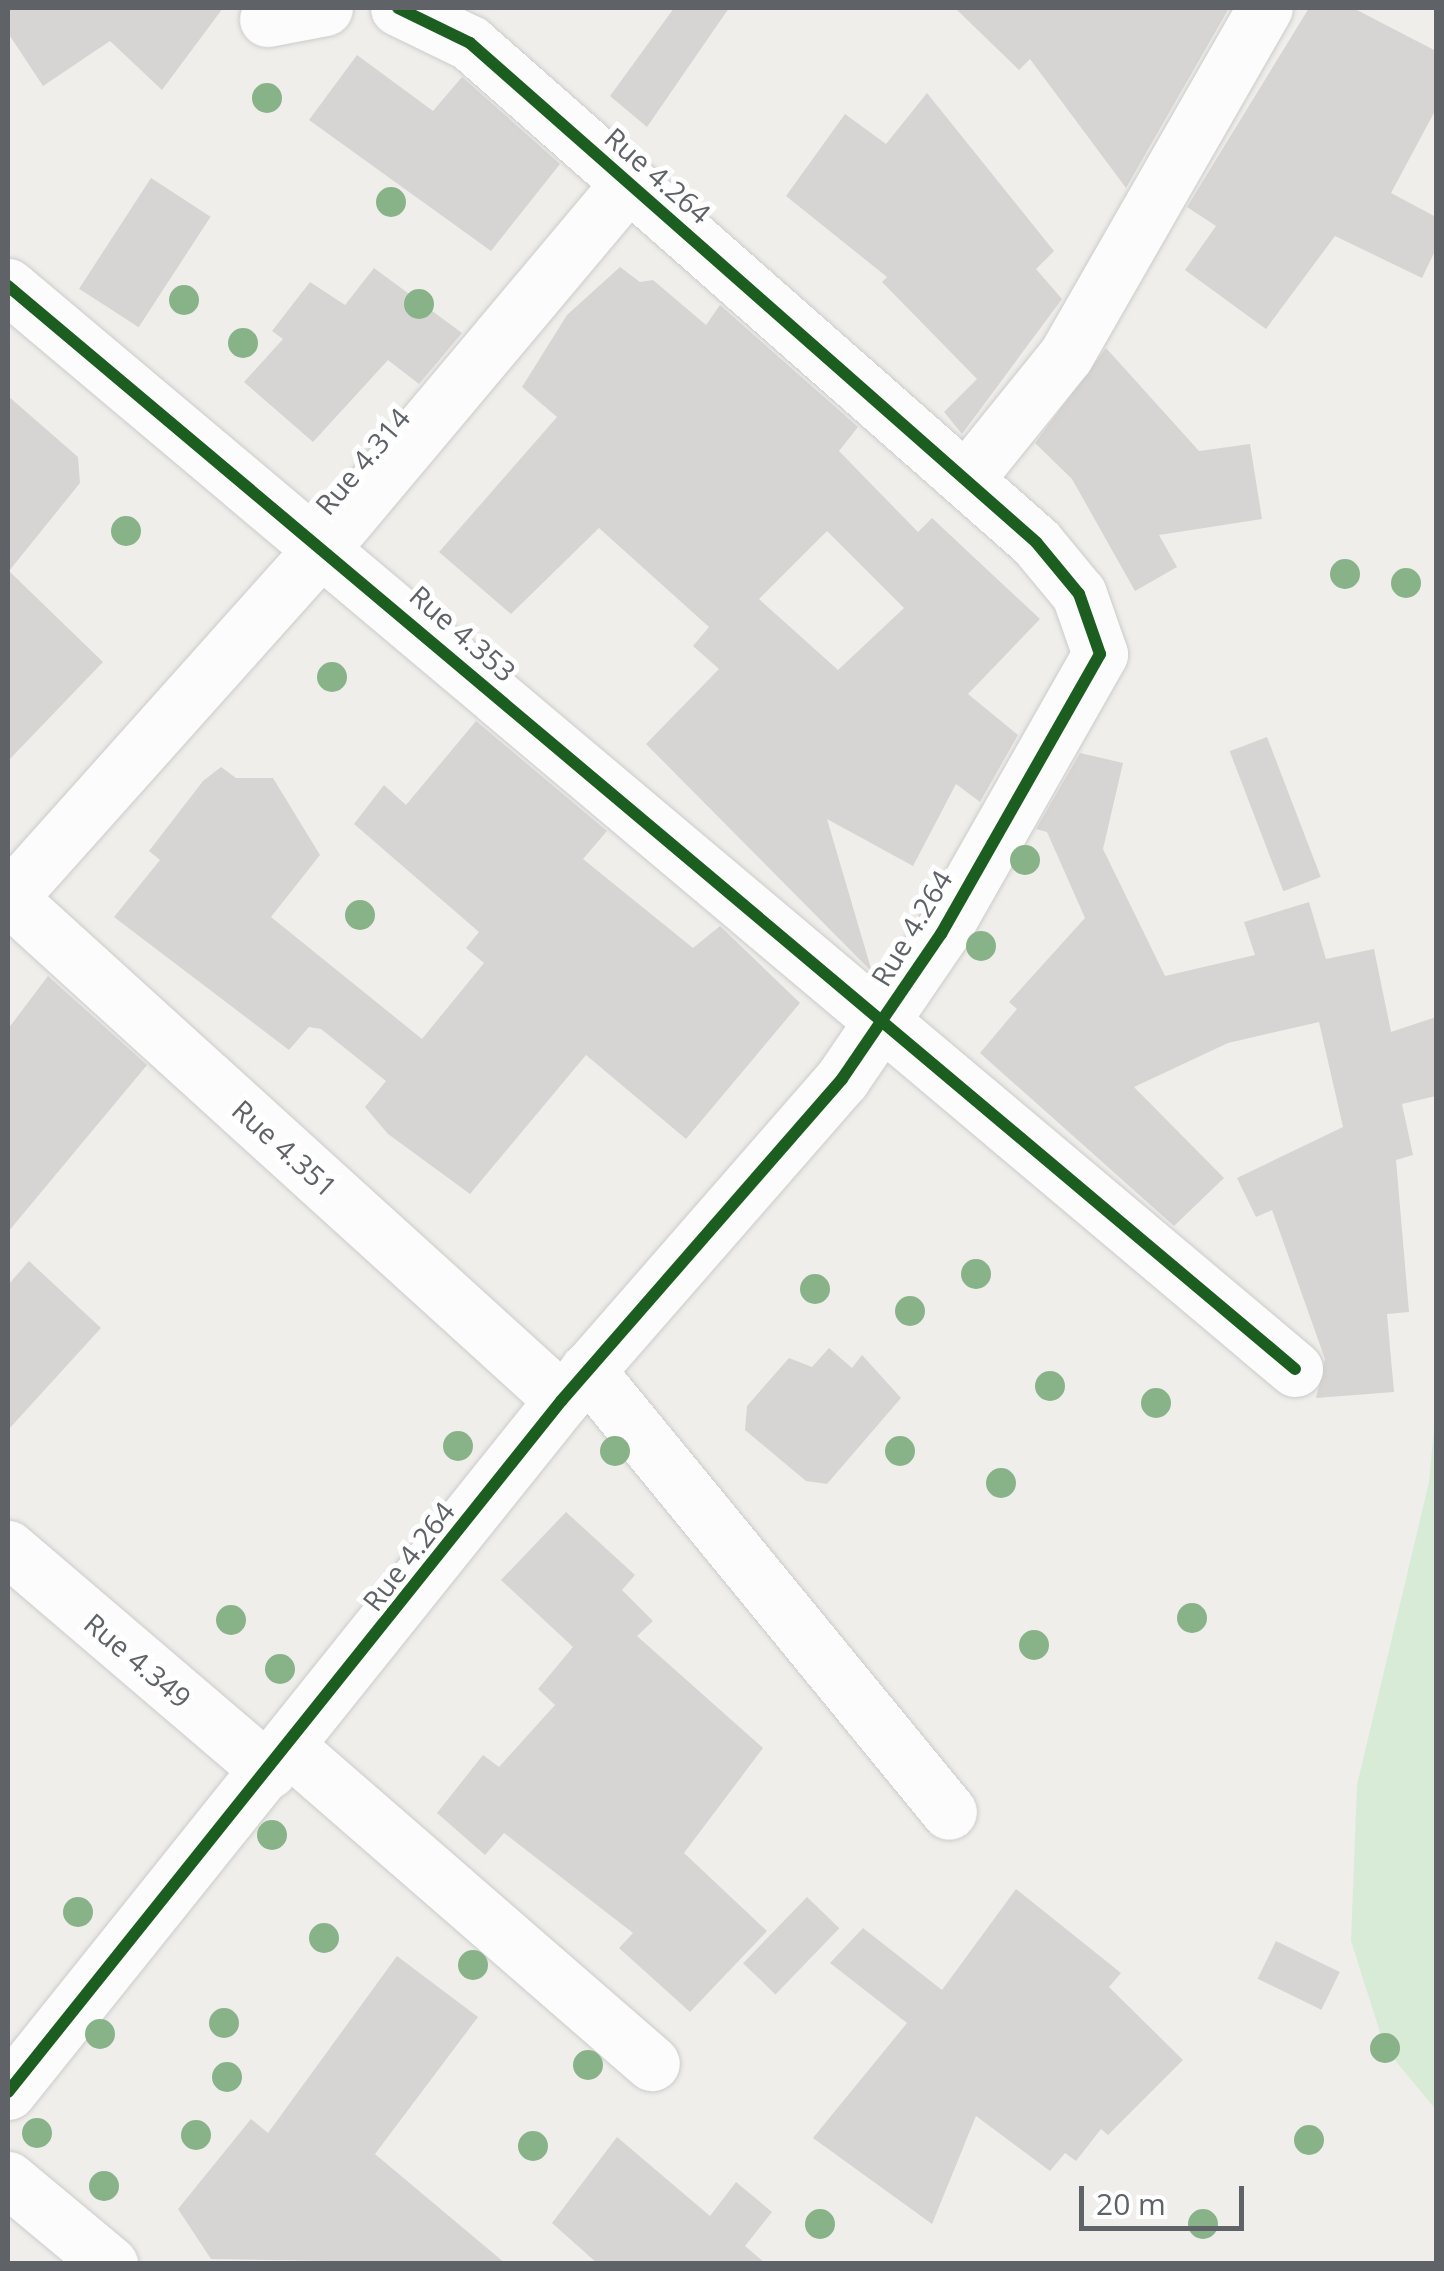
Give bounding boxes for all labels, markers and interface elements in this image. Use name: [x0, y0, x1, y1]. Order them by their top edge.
street label: Rue 4.264: [598, 120, 718, 230]
street label: Rue 4.314: [308, 401, 416, 521]
street label: Rue 4.353: [403, 578, 523, 688]
street label: Rue 4.264: [863, 864, 959, 992]
street label: Rue 4.351: [226, 1092, 344, 1204]
street label: Rue 4.264: [355, 1495, 461, 1617]
street label: Rue 4.349: [78, 1606, 198, 1714]
scale bar: [1084, 2166, 1249, 2228]
text: 20 m: [1096, 2183, 1166, 2224]

